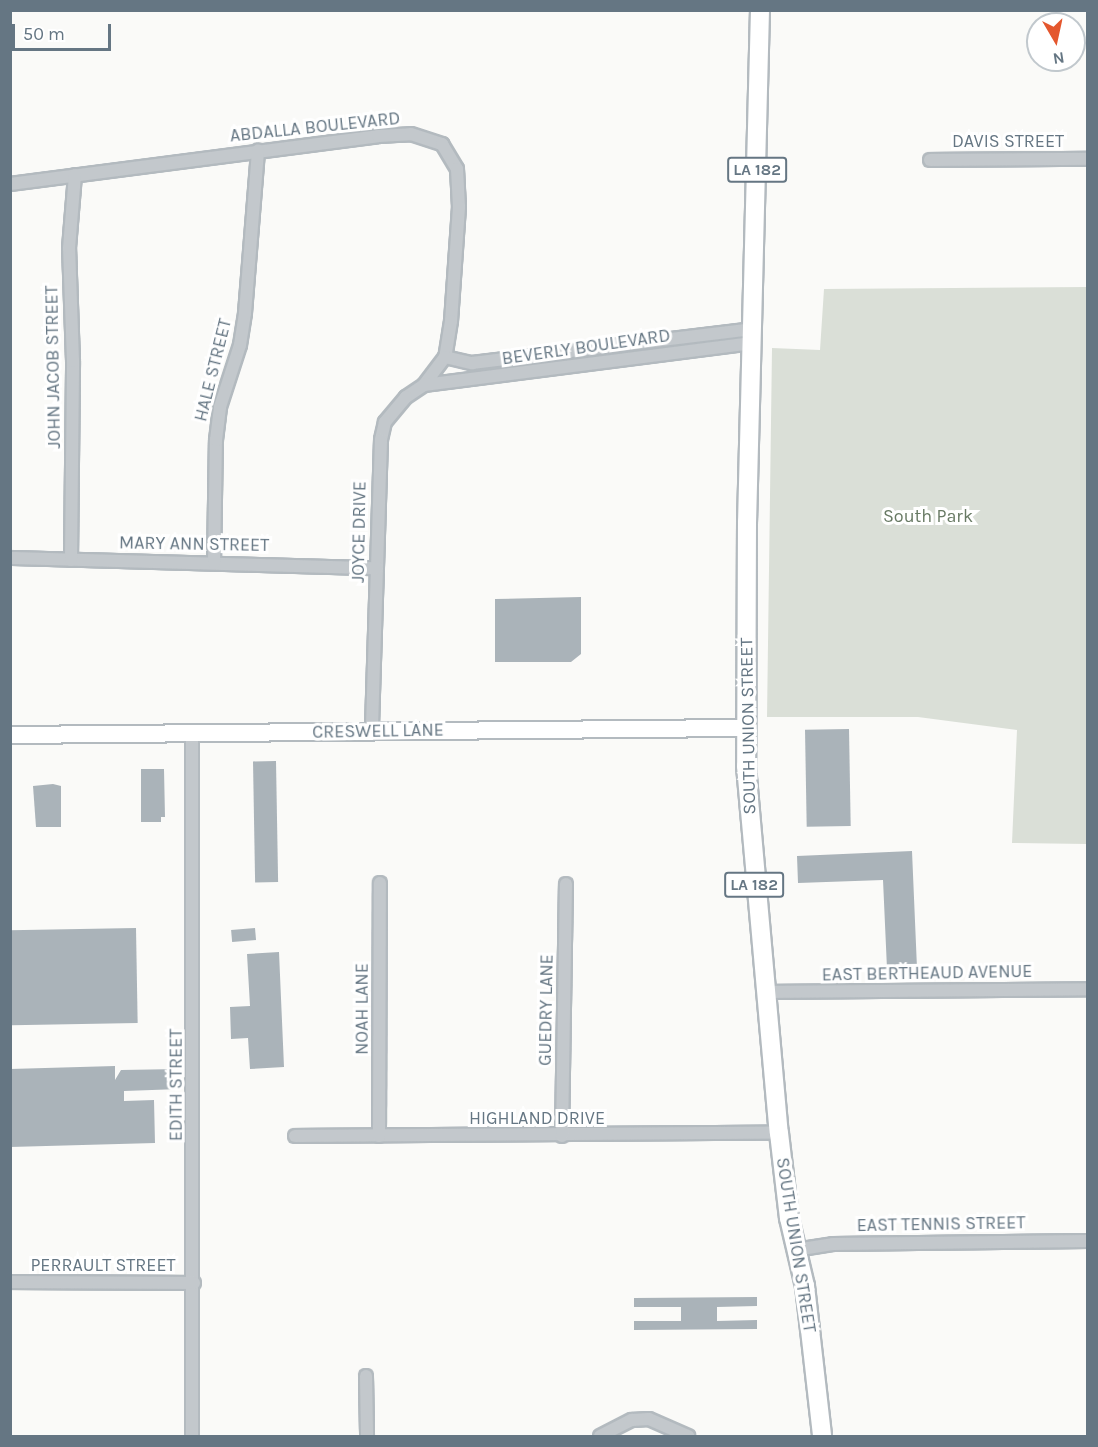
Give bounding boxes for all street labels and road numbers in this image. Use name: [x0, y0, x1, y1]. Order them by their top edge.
street label: ABDALLA BOULEVARD: [229, 107, 401, 147]
street label: DAVIS STREET: [952, 130, 1064, 152]
road number: LA 182: [727, 157, 787, 183]
street label: JOHN JACOB STREET: [41, 285, 65, 449]
street label: HALE STREET: [190, 316, 236, 424]
street label: BEVERLY BOULEVARD: [500, 324, 672, 370]
street label: JOYCE DRIVE: [347, 481, 371, 583]
street label: MARY ANN STREET: [119, 532, 269, 556]
street label: SOUTH UNION STREET: [736, 637, 760, 815]
street label: CRESWELL LANE: [312, 719, 444, 743]
road number: LA 182: [724, 872, 784, 898]
street label: GUEDRY LANE: [534, 954, 558, 1066]
street label: EAST BERTHEAUD AVENUE: [822, 960, 1032, 986]
street label: NOAH LANE: [351, 963, 373, 1055]
street label: EDITH STREET: [165, 1029, 187, 1141]
street label: HIGHLAND DRIVE: [469, 1107, 605, 1129]
street label: SOUTH UNION STREET: [771, 1156, 821, 1334]
street label: EAST TENNIS STREET: [856, 1212, 1026, 1236]
street label: PERRAULT STREET: [30, 1254, 176, 1276]

